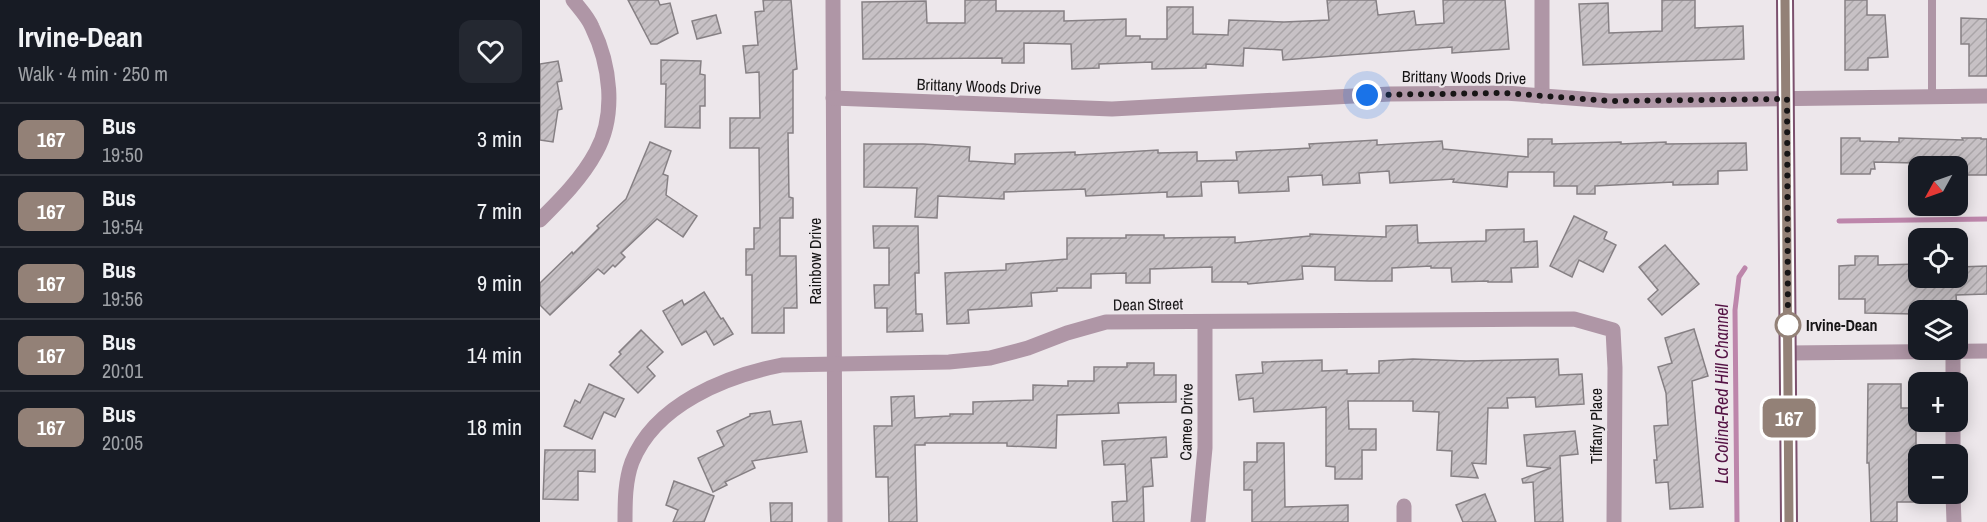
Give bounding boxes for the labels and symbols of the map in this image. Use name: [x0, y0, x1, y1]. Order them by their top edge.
street label: Brittany Woods Drive: [1402, 65, 1526, 89]
street label: Brittany Woods Drive: [916, 73, 1042, 99]
your location: [1352, 80, 1382, 110]
north arrow: [1908, 156, 1968, 216]
street label: Rainbow Drive: [804, 218, 826, 304]
street label: Dean Street: [1113, 292, 1184, 316]
water label: La Colina-Red Hill Channel: [1709, 303, 1734, 484]
marker: Irvine-Dean: [1775, 312, 1801, 338]
place label: Irvine-Dean: [1806, 314, 1877, 336]
street label: Cameo Drive: [1174, 383, 1198, 461]
street label: Tiffany Place: [1585, 388, 1607, 464]
line badge: 167: [1754, 398, 1824, 438]

